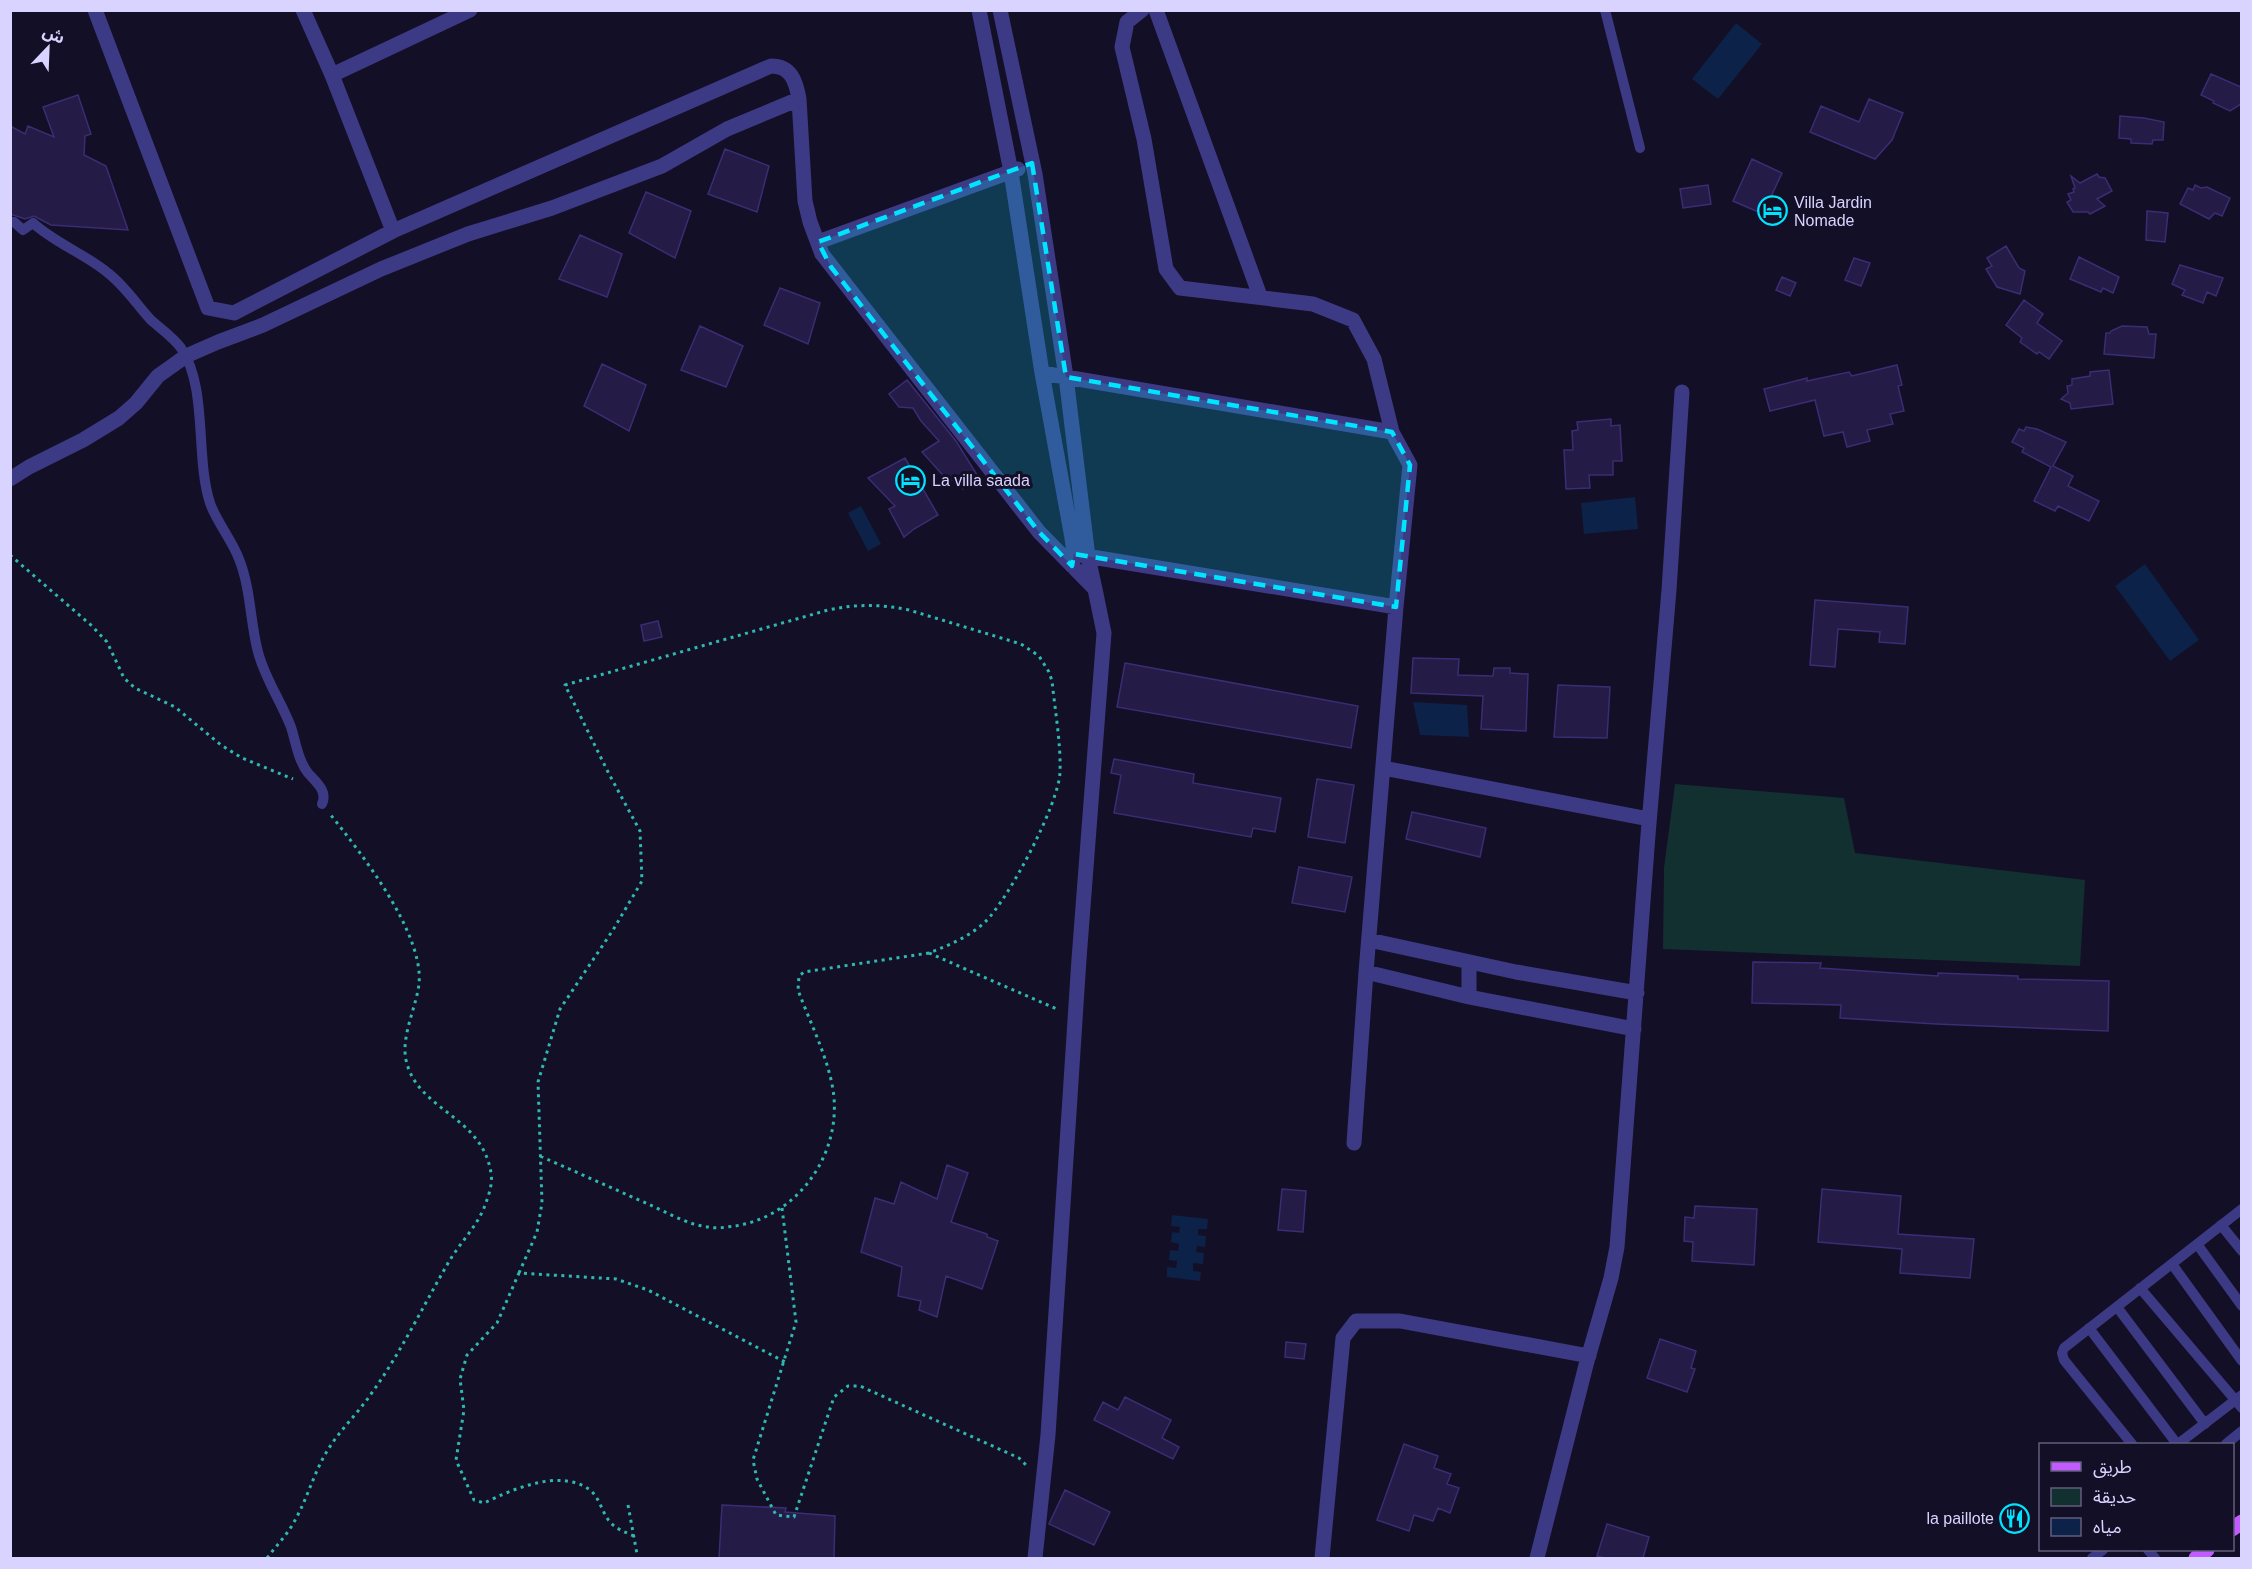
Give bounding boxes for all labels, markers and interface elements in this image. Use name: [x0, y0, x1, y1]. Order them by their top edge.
north arrow: [18, 18, 78, 78]
text: ش: [40, 23, 67, 48]
place label: Villa Jardin Nomade: [1794, 194, 1872, 229]
hotel icon: Villa Jardin Nomade: [1757, 195, 1789, 227]
hotel icon: La villa saada: [895, 464, 927, 496]
place label: La villa saada: [932, 472, 1030, 489]
legend: [2039, 1443, 2234, 1551]
text: طريق: [2093, 1457, 2132, 1478]
text: حديقة: [2093, 1487, 2136, 1507]
restaurant icon: la paillote: [1999, 1502, 2031, 1534]
place label: la paillote: [1926, 1510, 1994, 1527]
text: مياه: [2093, 1517, 2122, 1537]

